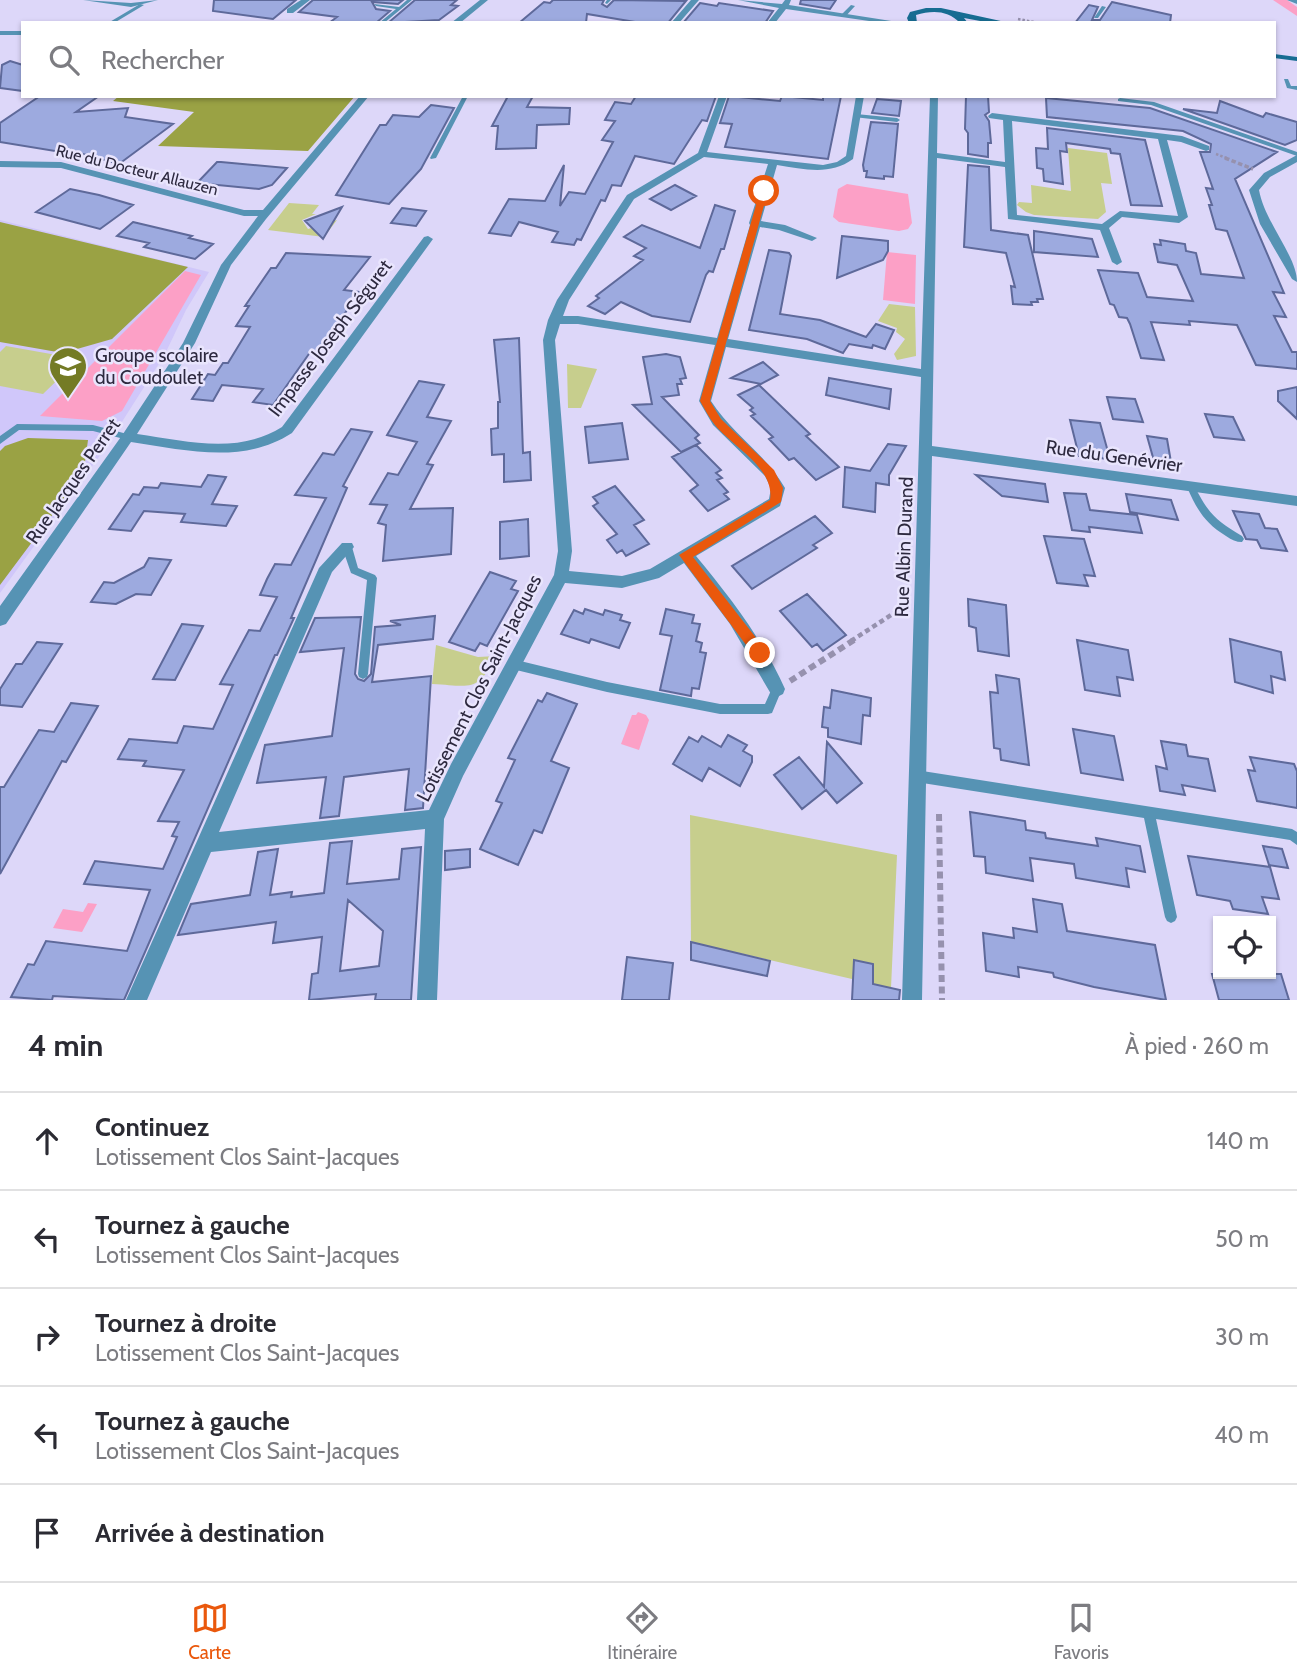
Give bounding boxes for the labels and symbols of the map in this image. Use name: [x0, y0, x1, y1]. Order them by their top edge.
street label: Rue du Docteur Allauzen: [54, 141, 220, 199]
route start: [748, 175, 779, 206]
street label: Impasse Joseph Séguret: [263, 254, 397, 421]
place label: Groupe scolaire du Coudoulet: [95, 344, 219, 389]
school or university icon: Groupe scolaire du Coudoulet: [47, 345, 89, 400]
street label: Rue Jacques Perret: [21, 413, 125, 548]
street label: Rue du Genévrier: [1044, 435, 1184, 477]
street label: Rue Albin Durand: [890, 476, 918, 618]
street label: Lotissement Clos Saint-Jacques: [412, 571, 546, 805]
route end: [744, 637, 775, 668]

